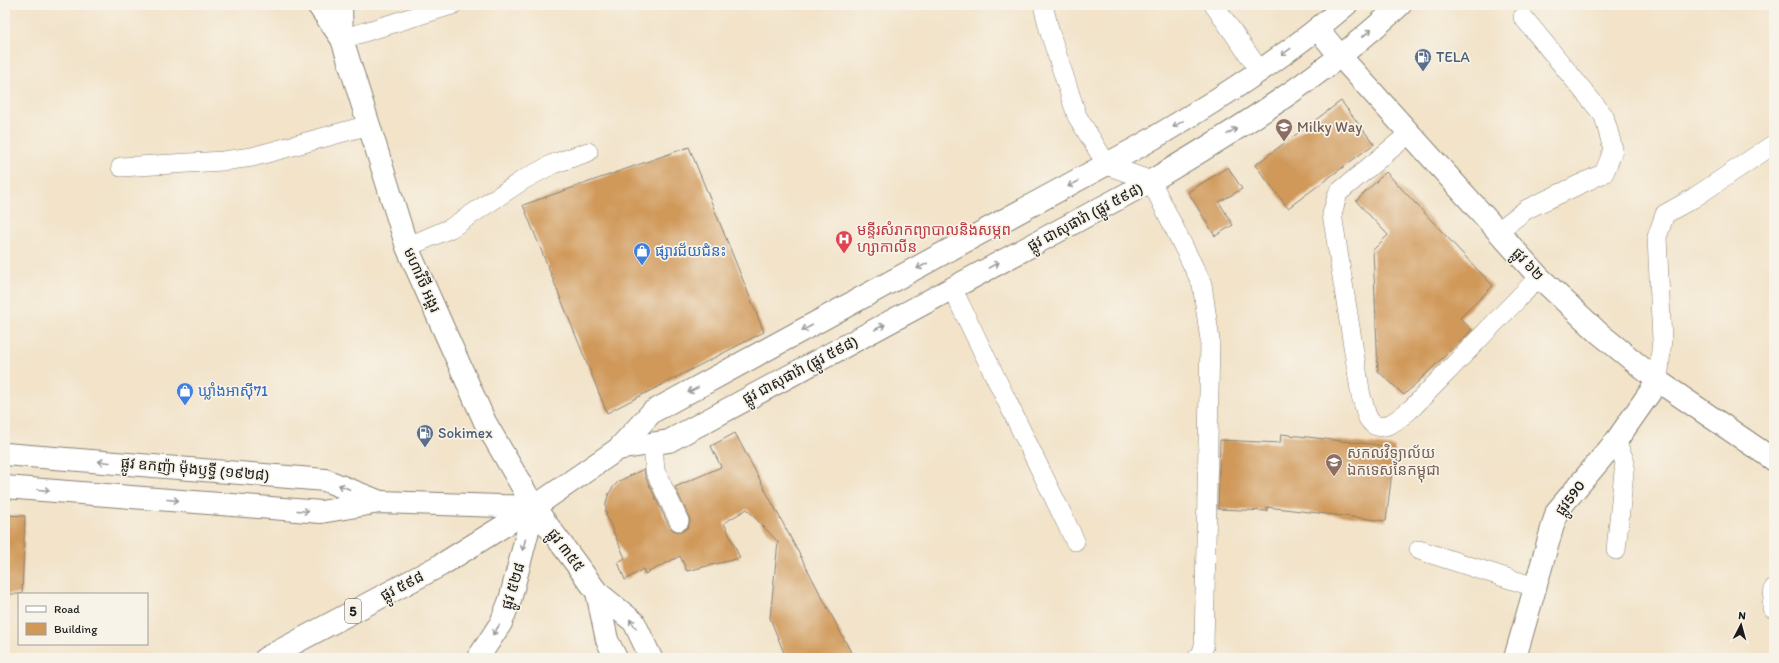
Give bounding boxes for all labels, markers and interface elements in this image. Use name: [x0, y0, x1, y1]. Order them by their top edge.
one-way arrow: [1362, 28, 1373, 37]
fuel station icon: TELA: [1413, 47, 1433, 72]
one-way arrow: [1281, 48, 1292, 56]
place label: TELA: [1436, 48, 1470, 66]
school or university icon: Milky Way: [1274, 117, 1294, 142]
place label: Milky Way: [1297, 118, 1362, 136]
one-way arrow: [1172, 120, 1184, 128]
one-way arrow: [1226, 127, 1237, 135]
street label: ផ្លូវ ជាសុផារ៉ា (ផ្លូវ ៥៩៨): [1024, 179, 1148, 259]
one-way arrow: [1067, 180, 1079, 188]
place label: មន្ទីរសំរាកព្យាបាលនិងសម្ភព ហ្សាកាលីន: [857, 221, 1011, 256]
hospital icon: មន្ទីរសំរាកព្យាបាលនិងសម្ភព ហ្សាកាលីន: [834, 229, 854, 254]
shop icon: ផ្សារជ័យជំនះ: [632, 241, 652, 266]
place label: ផ្សារជ័យជំនះ: [655, 242, 726, 260]
street label: ផ្លូវ ៦២: [1505, 244, 1548, 287]
street label: មហាវិថី អង្គរ: [399, 245, 445, 315]
one-way arrow: [988, 261, 1000, 269]
one-way arrow: [916, 262, 928, 270]
one-way arrow: [874, 323, 886, 331]
one-way arrow: [802, 324, 814, 332]
street label: ផ្លូវ ជាសុផារ៉ា (ផ្លូវ ៥៩៨): [739, 332, 863, 412]
shop icon: ឃ្លាំងអាសុី71: [175, 381, 195, 406]
place label: ឃ្លាំងអាសុី71: [198, 382, 268, 400]
one-way arrow: [687, 386, 699, 394]
fuel station icon: Sokimex: [415, 423, 435, 448]
place label: Sokimex: [438, 424, 493, 442]
place label: សកលវិទ្យាល័យ ឯកទេសនៃកម្ពុជា: [1347, 443, 1440, 483]
school or university icon: សកលវិទ្យាល័យ ឯកទេសនៃកម្ពុជា: [1324, 452, 1344, 477]
street label: ផ្លូវ ឧកញ៉ា ម៉ុងឫទ្ធី (១៩២៨): [119, 454, 270, 489]
one-way arrow: [98, 458, 111, 465]
street label: ផ្លូវ590: [1551, 477, 1592, 522]
one-way arrow: [338, 483, 350, 491]
one-way arrow: [37, 487, 50, 494]
one-way arrow: [166, 497, 179, 504]
one-way arrow: [296, 507, 309, 514]
street label: ផ្លូវ ៣៥៥: [540, 525, 588, 578]
one-way arrow: [520, 538, 528, 551]
street label: ផ្លូវ ៥២៨: [497, 560, 533, 613]
street label: ផ្លូវ ៥៩៨: [377, 567, 429, 609]
legend: [18, 593, 148, 645]
road number: 5: [345, 599, 361, 623]
text: Road: [54, 602, 80, 616]
north arrow: [1721, 605, 1761, 645]
text: N: [1738, 609, 1746, 622]
one-way arrow: [629, 618, 637, 629]
text: Building: [54, 622, 98, 636]
one-way arrow: [492, 624, 500, 635]

